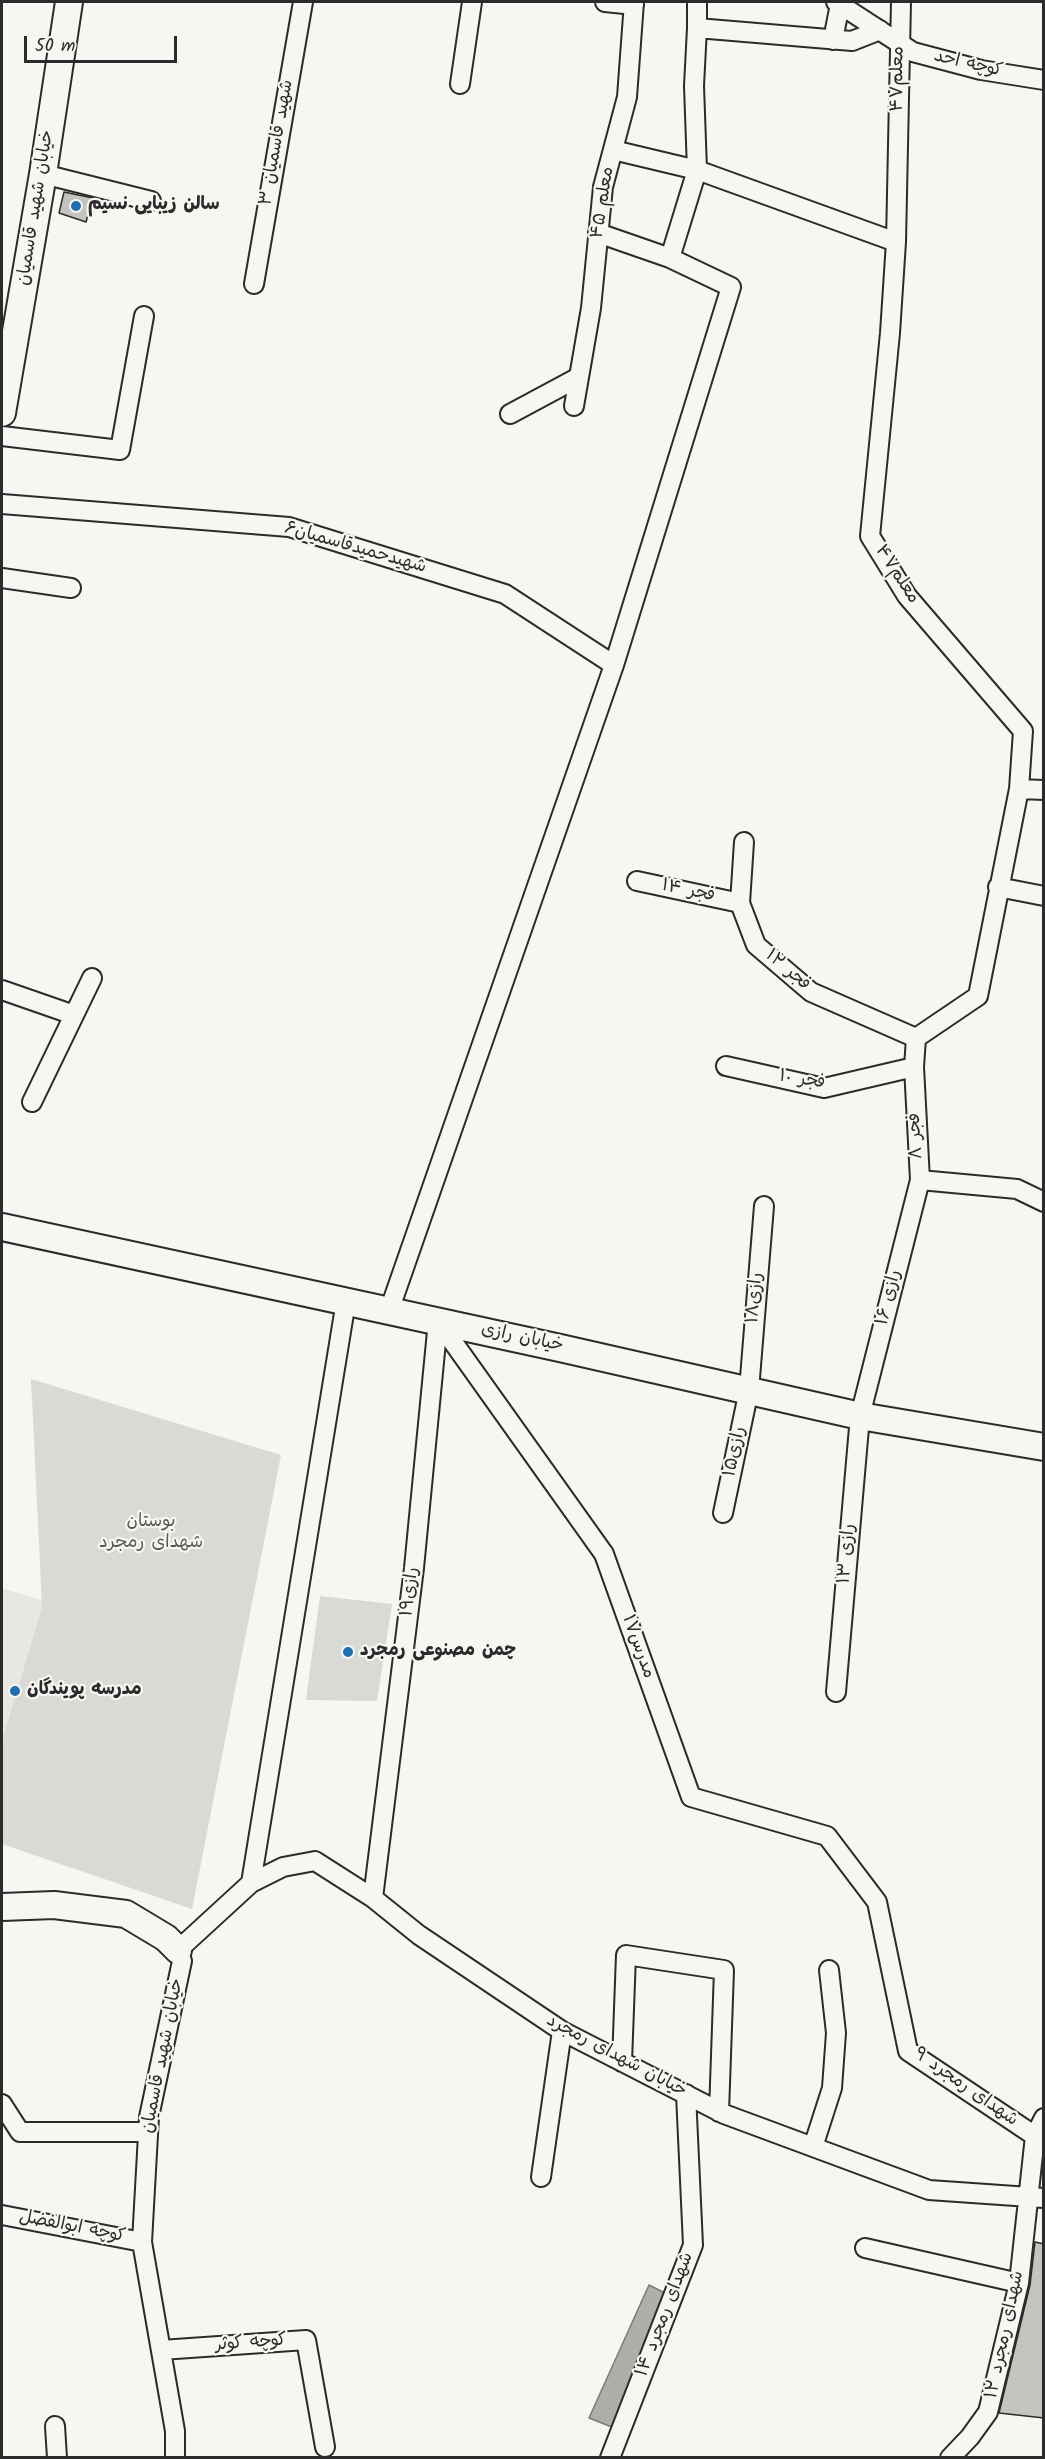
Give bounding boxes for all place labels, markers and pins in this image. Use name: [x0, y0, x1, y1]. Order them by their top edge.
place label: سالن زیبایی نسیم: [88, 195, 220, 217]
marker: سالن زیبایی نسیم: [69, 199, 83, 213]
place label: چمن مصنوعی رمجرد: [360, 1641, 516, 1663]
marker: چمن مصنوعی رمجرد: [341, 1645, 355, 1659]
place label: مدرسه پویندگان: [27, 1680, 142, 1702]
marker: مدرسه پویندگان: [8, 1684, 22, 1698]

